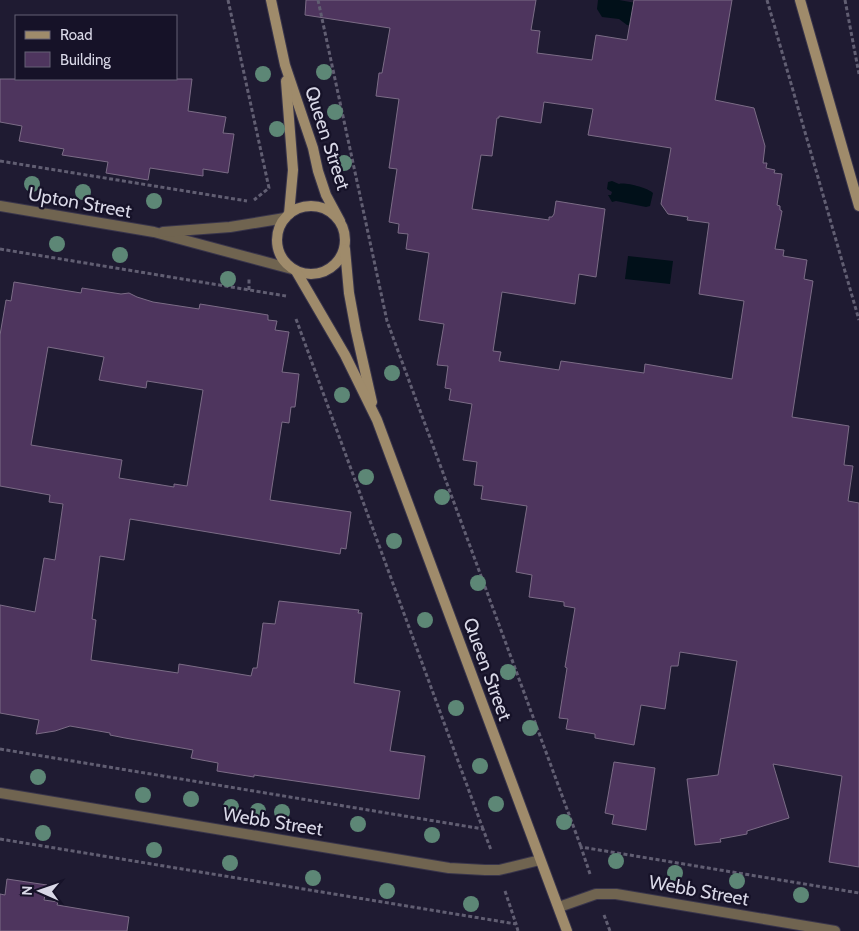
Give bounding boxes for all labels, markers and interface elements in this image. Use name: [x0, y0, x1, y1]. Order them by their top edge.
legend: [15, 15, 178, 80]
text: Road: [60, 26, 93, 44]
text: Building: [60, 51, 111, 69]
street label: Queen Street: [300, 83, 355, 193]
street label: Upton Street: [27, 182, 134, 223]
street label: Queen Street: [458, 615, 517, 724]
street label: Webb Street: [221, 802, 325, 841]
north arrow: [15, 866, 65, 916]
street label: Webb Street: [647, 870, 751, 911]
text: N: [18, 885, 36, 896]

